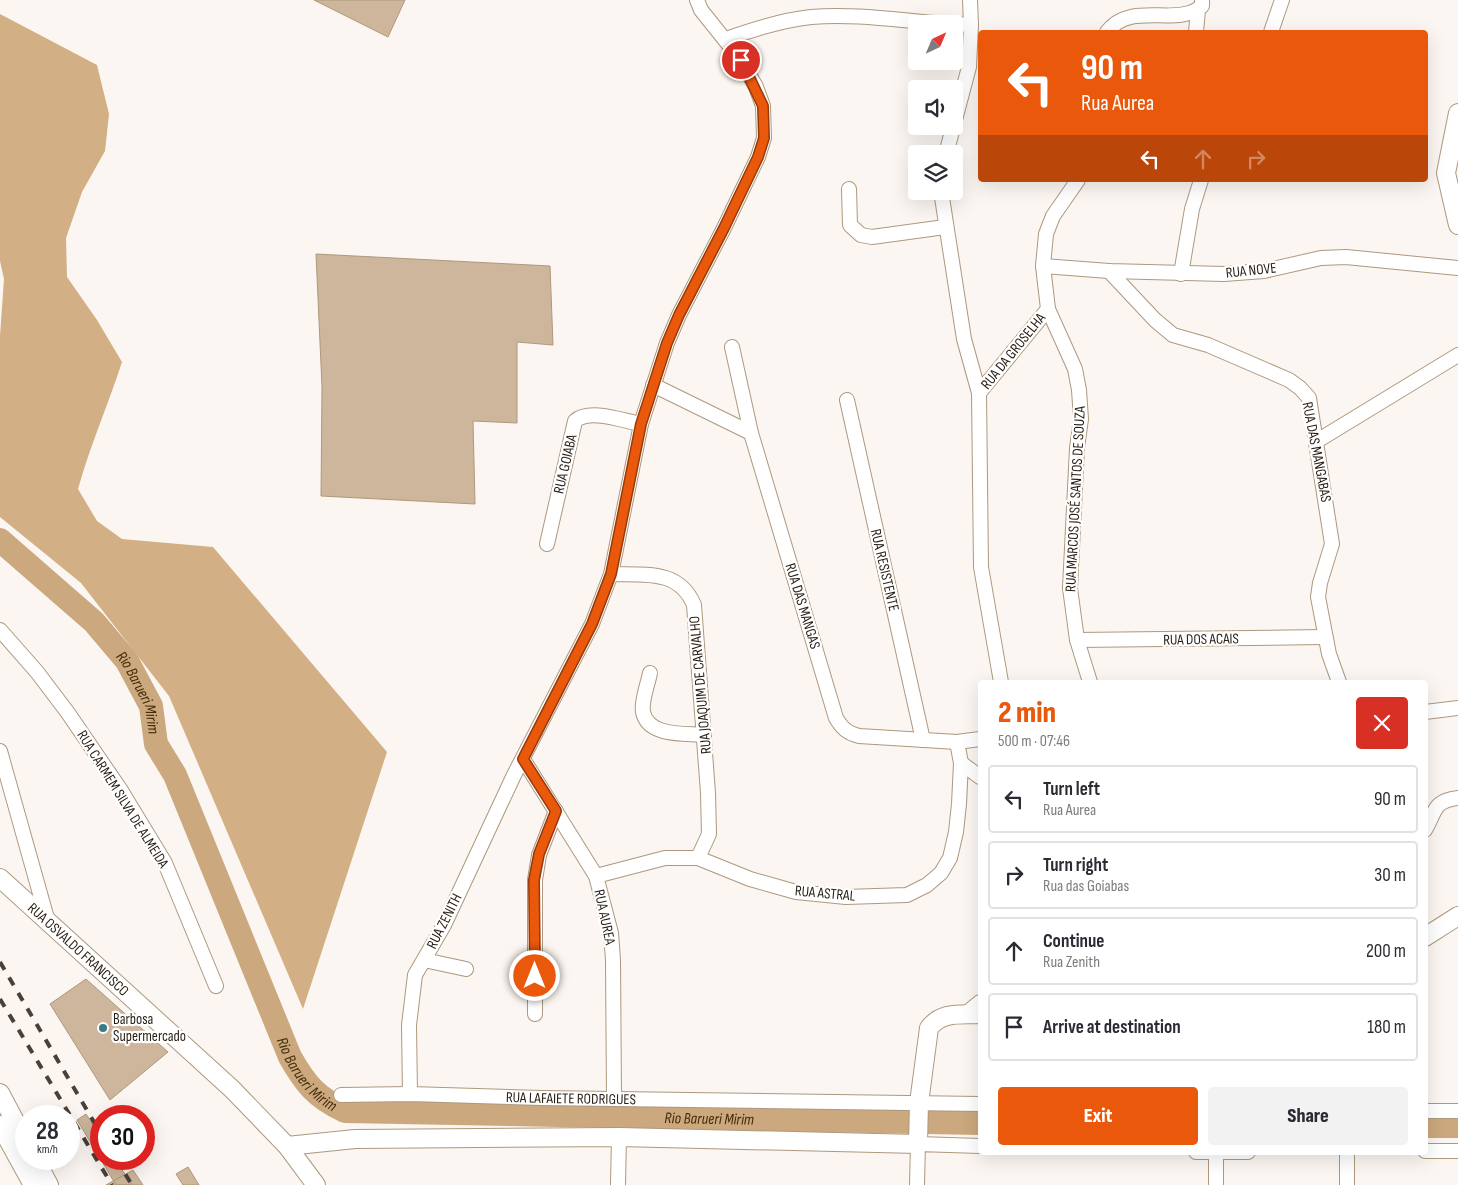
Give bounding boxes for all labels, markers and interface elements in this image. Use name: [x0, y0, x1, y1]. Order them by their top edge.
north arrow: [908, 15, 962, 70]
map controls: [908, 15, 963, 200]
pin: [720, 39, 762, 81]
icon: arrive: [727, 46, 755, 74]
text: 90 m: [1081, 47, 1143, 90]
icon: left: [998, 50, 1063, 115]
button: sound: [908, 80, 963, 135]
text: Rua Aurea: [1081, 90, 1154, 117]
button: layers: [908, 145, 963, 200]
icon: left: [1136, 145, 1164, 173]
icon: ahead: [1189, 145, 1217, 173]
icon: right: [1242, 145, 1270, 173]
street label: RUA NOVE: [1225, 258, 1277, 283]
street label: RUA DA GROSELHA: [977, 309, 1050, 393]
street label: RUA DAS MANGABAS: [1297, 400, 1336, 504]
street label: RUA MARCOS JOSÉ SANTOS DE SOUZA: [1061, 405, 1090, 592]
street label: RUA GOIABA: [549, 432, 582, 496]
street label: RUA RESISTENTE: [866, 527, 903, 613]
street label: RUA DAS MANGAS: [780, 561, 825, 651]
street label: RUA JOAQUIM DE CARVALHO: [685, 615, 716, 755]
street label: RUA DOS ACAIS: [1163, 629, 1239, 650]
water label: Rio Barueri Mirim: [112, 648, 163, 735]
text: 2 min: [998, 695, 1056, 731]
button: close: [1356, 697, 1408, 749]
street label: RUA CARMEM SILVA DE ALMEIDA: [72, 727, 173, 872]
text: 500 m · 07:46: [998, 732, 1070, 751]
text: Turn left: [1043, 778, 1100, 801]
icon: left: [1000, 785, 1028, 813]
text: 90 m: [1374, 788, 1406, 811]
text: Rua Aurea: [1043, 801, 1096, 820]
text: Turn right: [1043, 854, 1108, 877]
icon: right: [1000, 861, 1028, 889]
text: 30 m: [1374, 864, 1406, 887]
text: Rua das Goiabas: [1043, 877, 1129, 896]
street label: RUA ASTRAL: [794, 881, 856, 906]
street label: RUA AUREA: [589, 888, 620, 947]
street label: RUA ZENITH: [422, 890, 466, 952]
street label: RUA OSVALDO FRANCISCO: [23, 899, 133, 1001]
text: Continue: [1043, 930, 1104, 953]
icon: ahead: [1000, 937, 1028, 965]
text: 200 m: [1366, 940, 1406, 963]
position arrow: [508, 949, 560, 1001]
text: Rua Zenith: [1043, 953, 1100, 972]
place label: Barbosa Supermercado: [113, 1010, 186, 1046]
icon: arrive: [1000, 1013, 1028, 1041]
text: Arrive at destination: [1043, 1016, 1181, 1039]
text: 180 m: [1367, 1016, 1406, 1039]
marker: Barbosa Supermercado: [97, 1022, 109, 1034]
water label: Rio Barueri Mirim: [272, 1035, 340, 1116]
button: Exit: [998, 1087, 1198, 1145]
button: Share: [1208, 1087, 1408, 1145]
street label: RUA LAFAIETE RODRIGUES: [506, 1088, 636, 1109]
speed limit sign: 30: [90, 1105, 155, 1170]
water label: Rio Barueri Mirim: [664, 1109, 754, 1130]
text: 28: [36, 1116, 59, 1147]
text: km/h: [37, 1142, 58, 1157]

